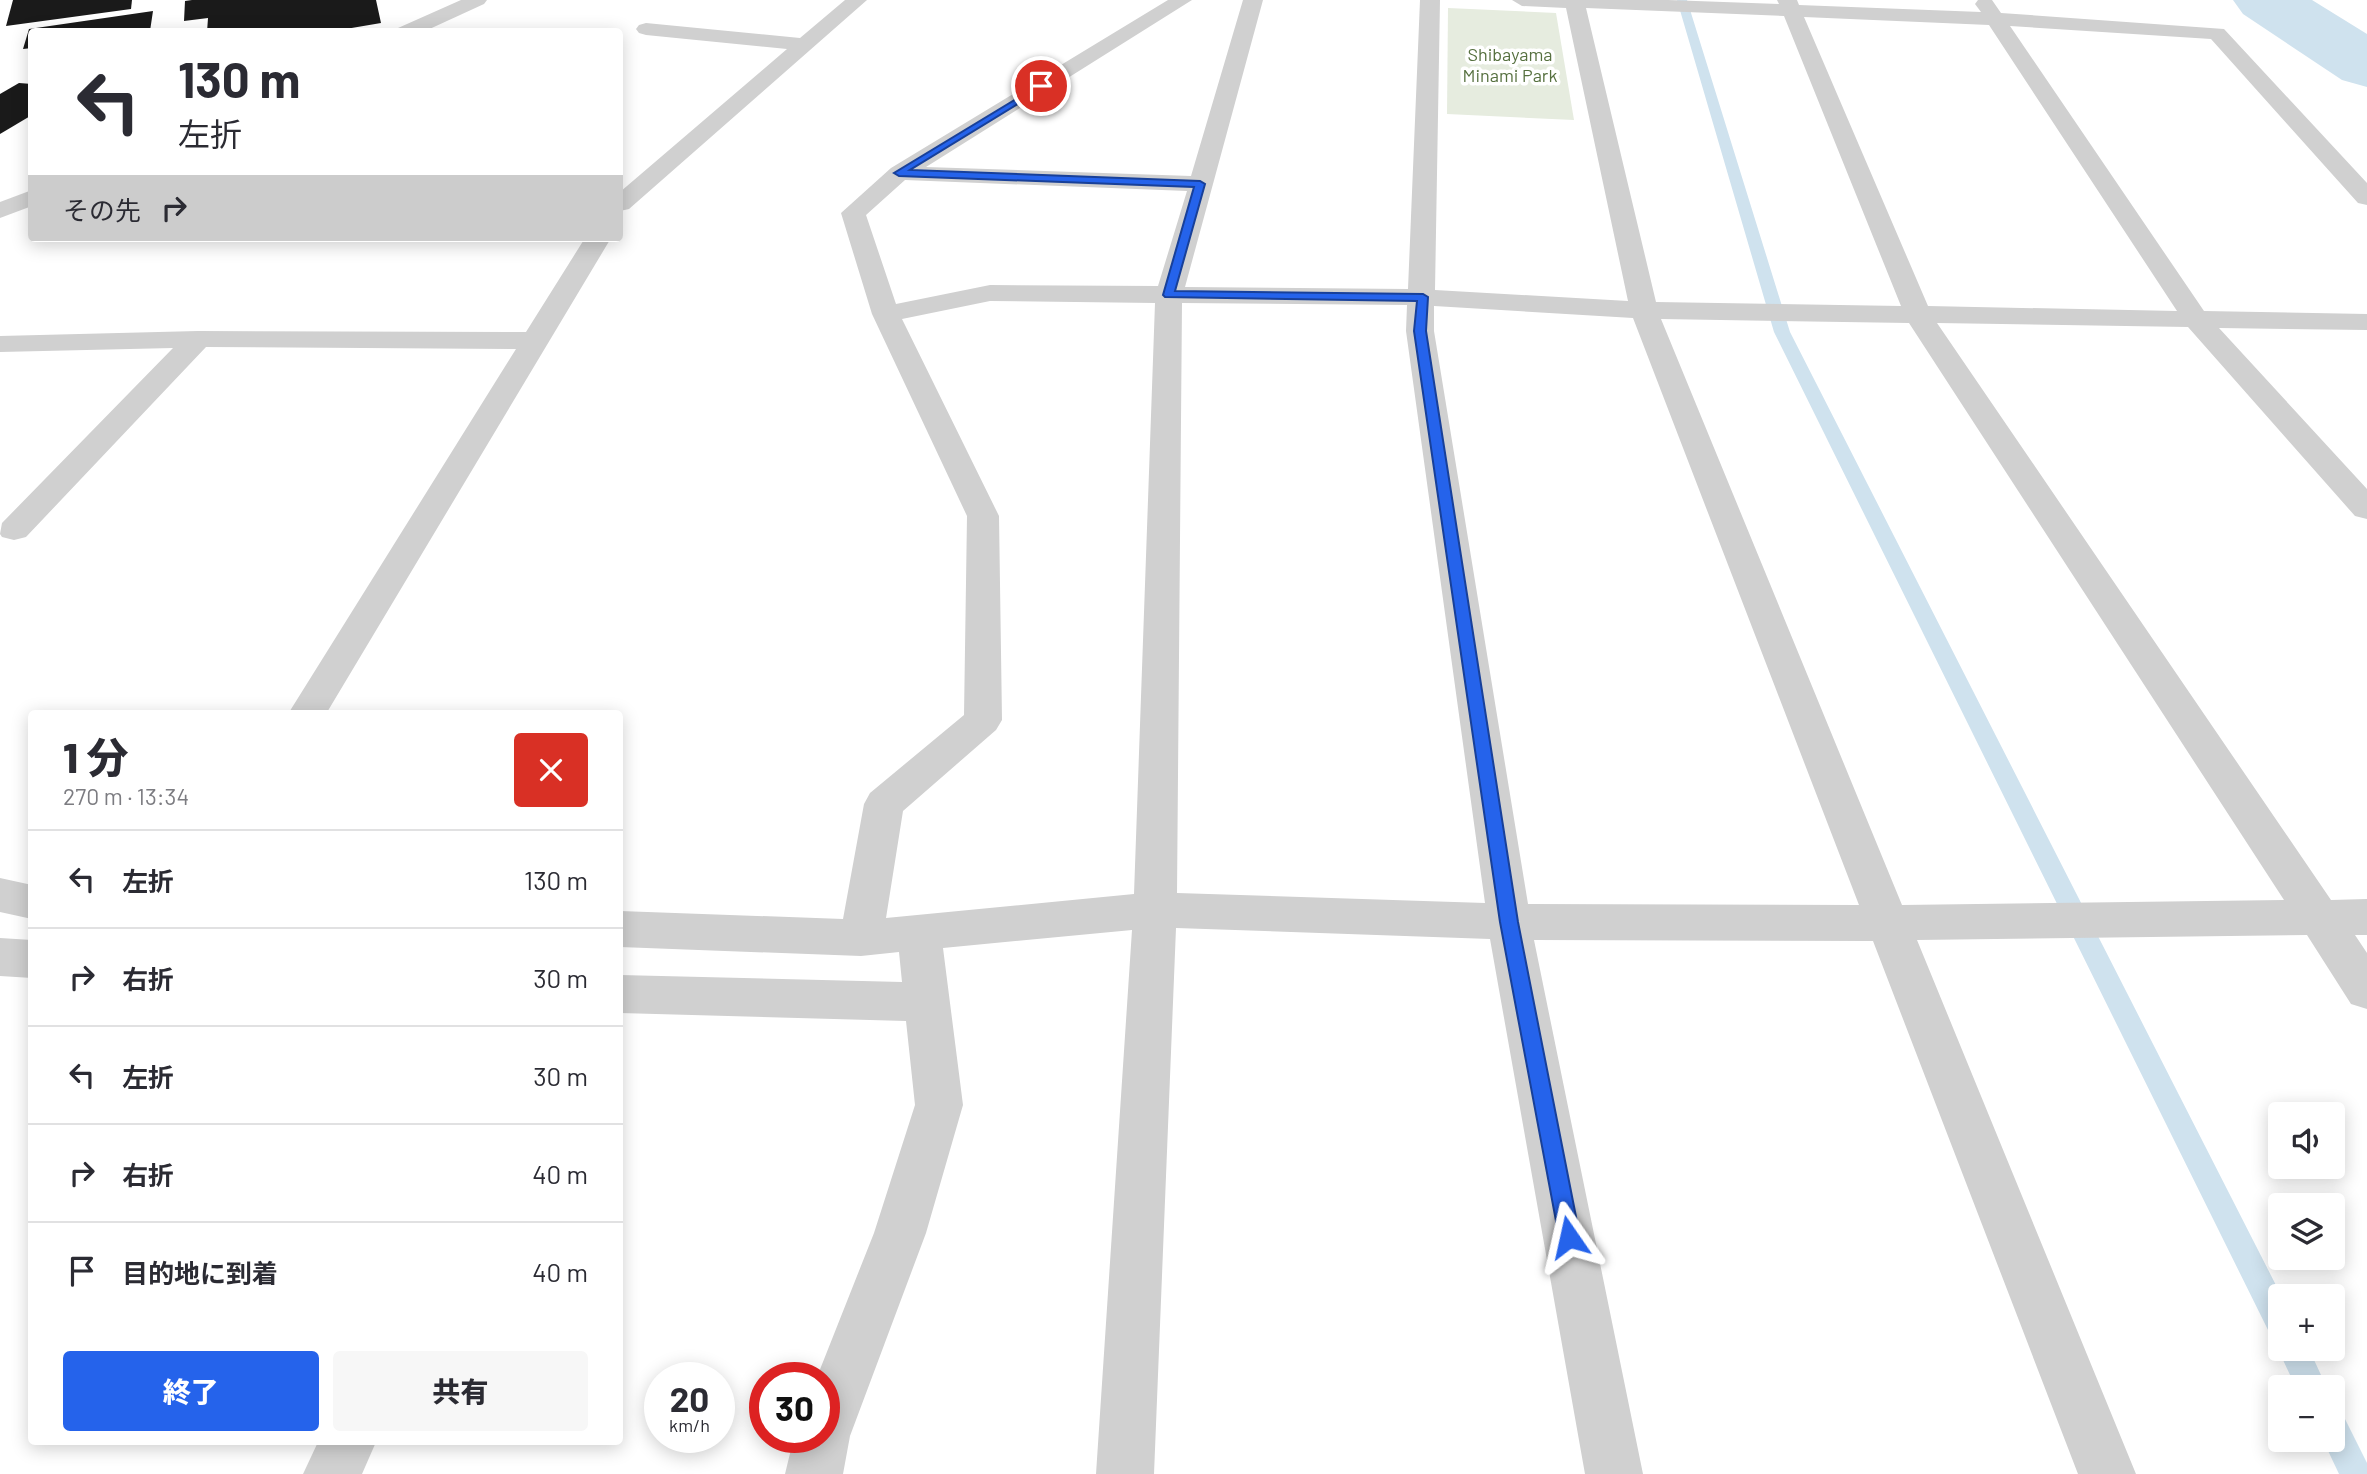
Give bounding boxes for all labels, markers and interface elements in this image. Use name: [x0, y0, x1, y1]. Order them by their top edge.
park label: Shibayama Minami Park: [1463, 43, 1557, 86]
text: 130 m: [178, 49, 300, 108]
icon: left: [63, 56, 154, 147]
pin: [1011, 56, 1071, 116]
icon: arrive: [1022, 67, 1060, 105]
text: 左折: [178, 114, 242, 152]
icon: right: [155, 189, 193, 227]
text: その先: [63, 194, 141, 225]
text: 1 分: [63, 731, 128, 781]
button: close: [514, 733, 588, 807]
text: 270 m · 13:34: [63, 782, 189, 810]
icon: left: [63, 860, 101, 898]
text: 130 m: [524, 864, 588, 895]
text: 左折: [122, 865, 174, 896]
icon: right: [63, 958, 101, 996]
text: 30 m: [533, 962, 588, 993]
text: 右折: [122, 963, 174, 994]
icon: left: [63, 1056, 101, 1094]
text: 30 m: [533, 1060, 588, 1091]
text: 左折: [122, 1061, 174, 1092]
map controls: [2268, 1102, 2345, 1452]
button: sound: [2268, 1102, 2345, 1179]
icon: right: [63, 1154, 101, 1192]
text: 40 m: [532, 1158, 588, 1189]
text: 右折: [122, 1159, 174, 1190]
button: layers: [2268, 1193, 2345, 1270]
position arrow: [1532, 1200, 1606, 1274]
icon: arrive: [63, 1252, 101, 1290]
text: 40 m: [532, 1256, 588, 1287]
text: 目的地に到着: [122, 1257, 278, 1288]
button: +: [2268, 1284, 2345, 1361]
button: 終了: [63, 1351, 319, 1431]
button: 共有: [333, 1351, 588, 1431]
speed limit sign: 30: [749, 1362, 840, 1453]
button: −: [2268, 1375, 2345, 1452]
text: 20: [670, 1377, 709, 1419]
text: km/h: [669, 1414, 710, 1436]

